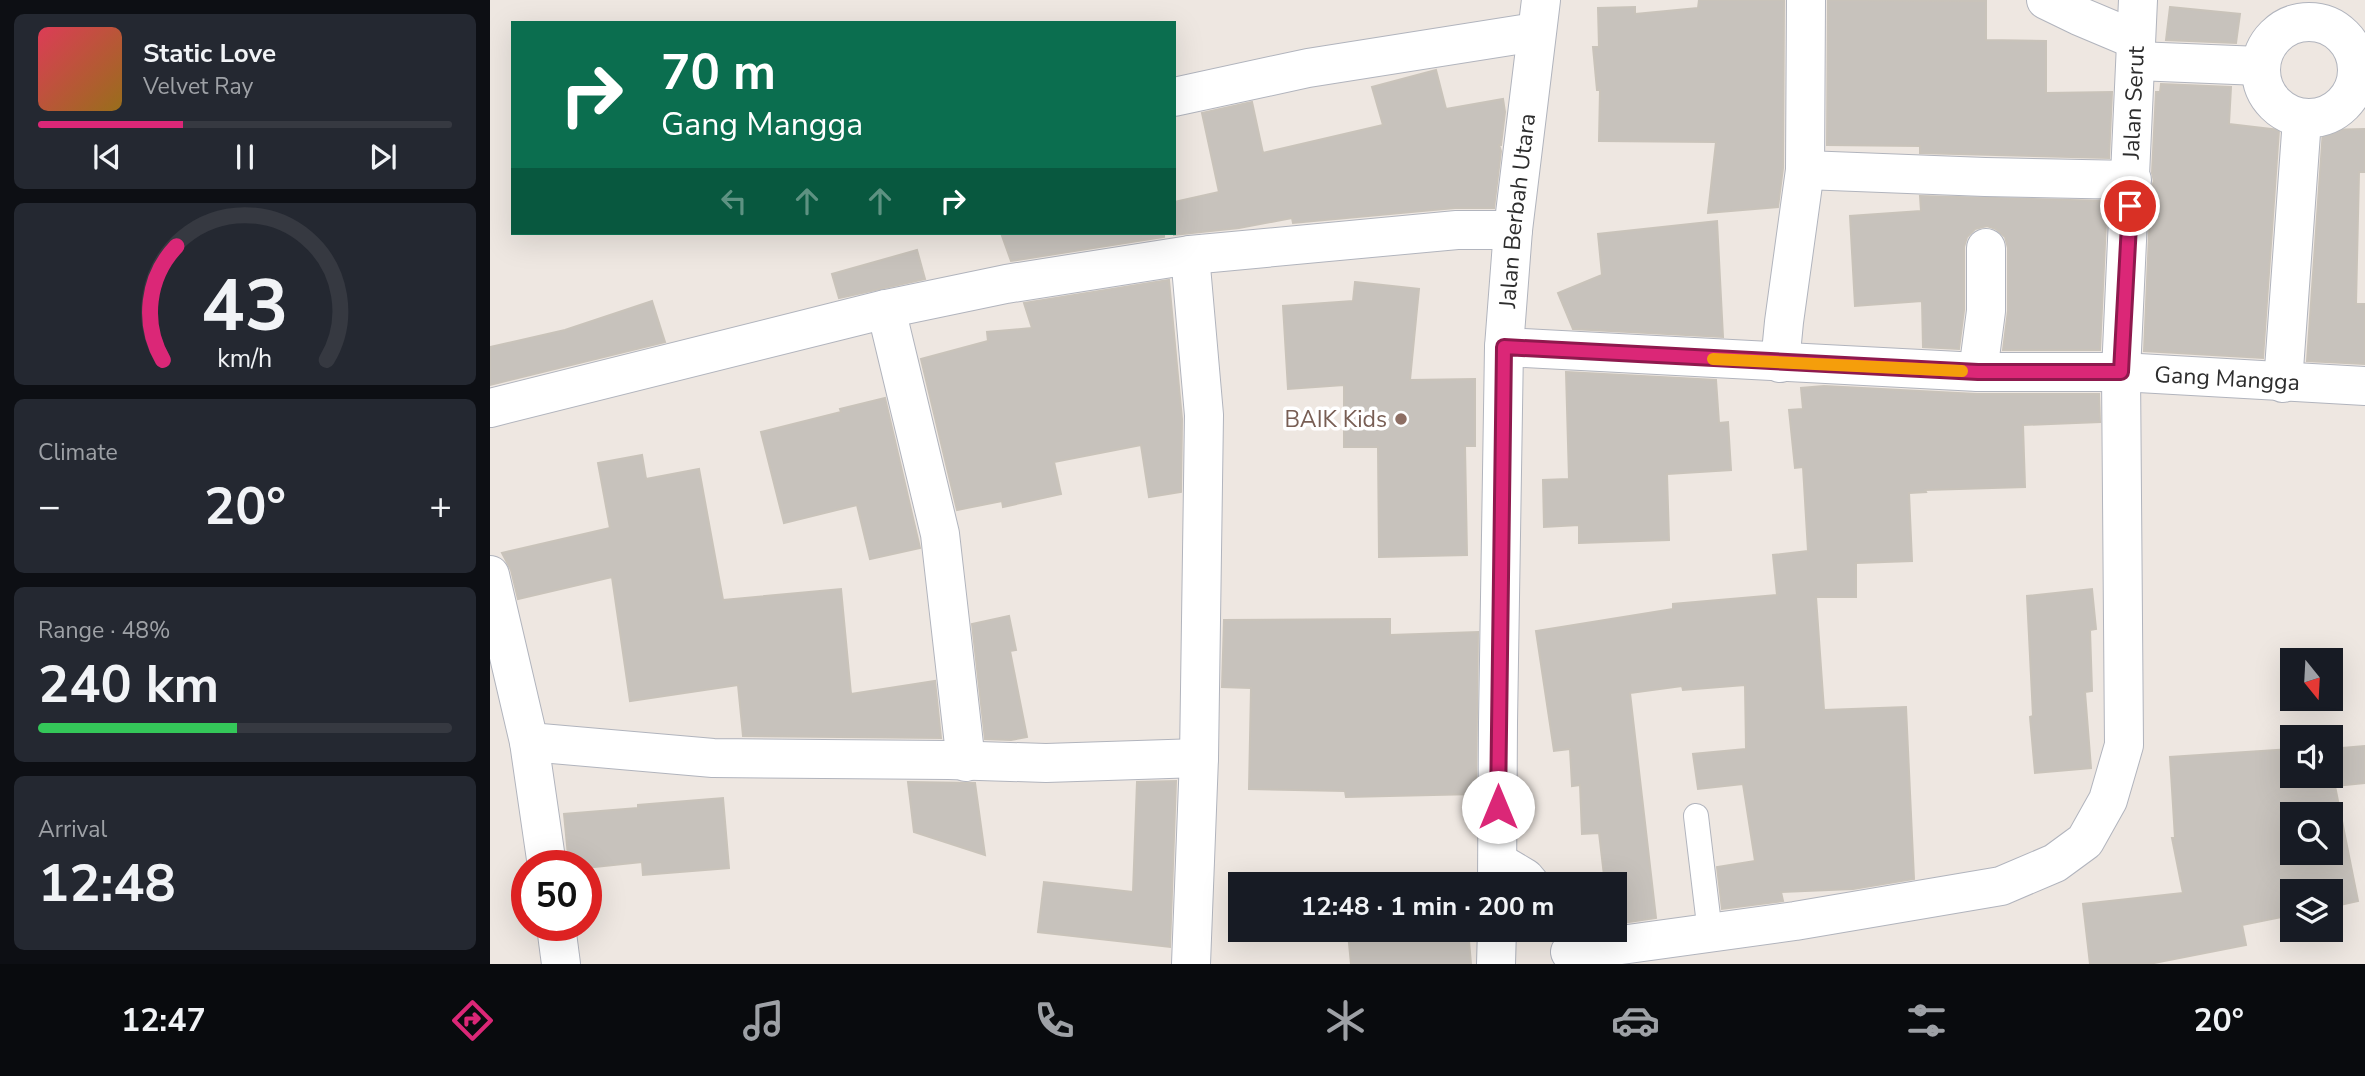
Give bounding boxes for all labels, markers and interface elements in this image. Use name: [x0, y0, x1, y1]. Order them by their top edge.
text: Static Love: [143, 36, 276, 71]
text: 70 m: [661, 39, 776, 106]
street label: Jalan Serut: [2116, 44, 2152, 161]
icon: right: [546, 49, 637, 140]
text: Velvet Ray: [143, 71, 253, 102]
text: Gang Mangga: [661, 103, 863, 146]
street label: Jalan Berbah Utara: [1492, 112, 1543, 310]
icon: previous: [88, 138, 126, 176]
icon: pause: [226, 138, 264, 176]
icon: next: [364, 138, 402, 176]
pin: [2100, 176, 2160, 236]
icon: left: [715, 182, 753, 220]
icon: ahead: [788, 182, 826, 220]
icon: ahead: [861, 182, 899, 220]
icon: right: [934, 182, 972, 220]
icon: arrive: [2111, 187, 2149, 225]
text: 43: [201, 256, 289, 356]
text: km/h: [217, 341, 273, 375]
street label: Gang Mangga: [2154, 359, 2301, 398]
place label: BAIK Kids: [1285, 404, 1387, 435]
marker: BAIK Kids: [1393, 411, 1409, 427]
text: Climate: [38, 437, 118, 468]
text: 20°: [204, 471, 286, 542]
text: −: [38, 481, 61, 532]
text: +: [429, 481, 452, 532]
text: Range · 48%: [38, 615, 170, 646]
north arrow: [2280, 648, 2343, 710]
map controls: [2280, 648, 2343, 942]
text: 240 km: [38, 649, 219, 720]
button: sound: [2280, 725, 2343, 788]
position arrow: [1461, 770, 1535, 844]
button: search: [2280, 802, 2343, 865]
text: Arrival: [38, 814, 107, 845]
text: 12:48: [38, 848, 176, 919]
speed limit sign: 50: [511, 850, 602, 941]
button: layers: [2280, 879, 2343, 942]
text: 12:48 · 1 min · 200 m: [1301, 889, 1554, 924]
icon: directions: [448, 996, 497, 1045]
icon: music: [739, 996, 788, 1045]
icon: phone: [1030, 996, 1079, 1045]
icon: climate: [1321, 996, 1370, 1045]
icon: car: [1611, 996, 1660, 1045]
icon: filters: [1902, 996, 1951, 1045]
text: 12:47: [121, 999, 206, 1042]
text: 20°: [2193, 999, 2244, 1042]

